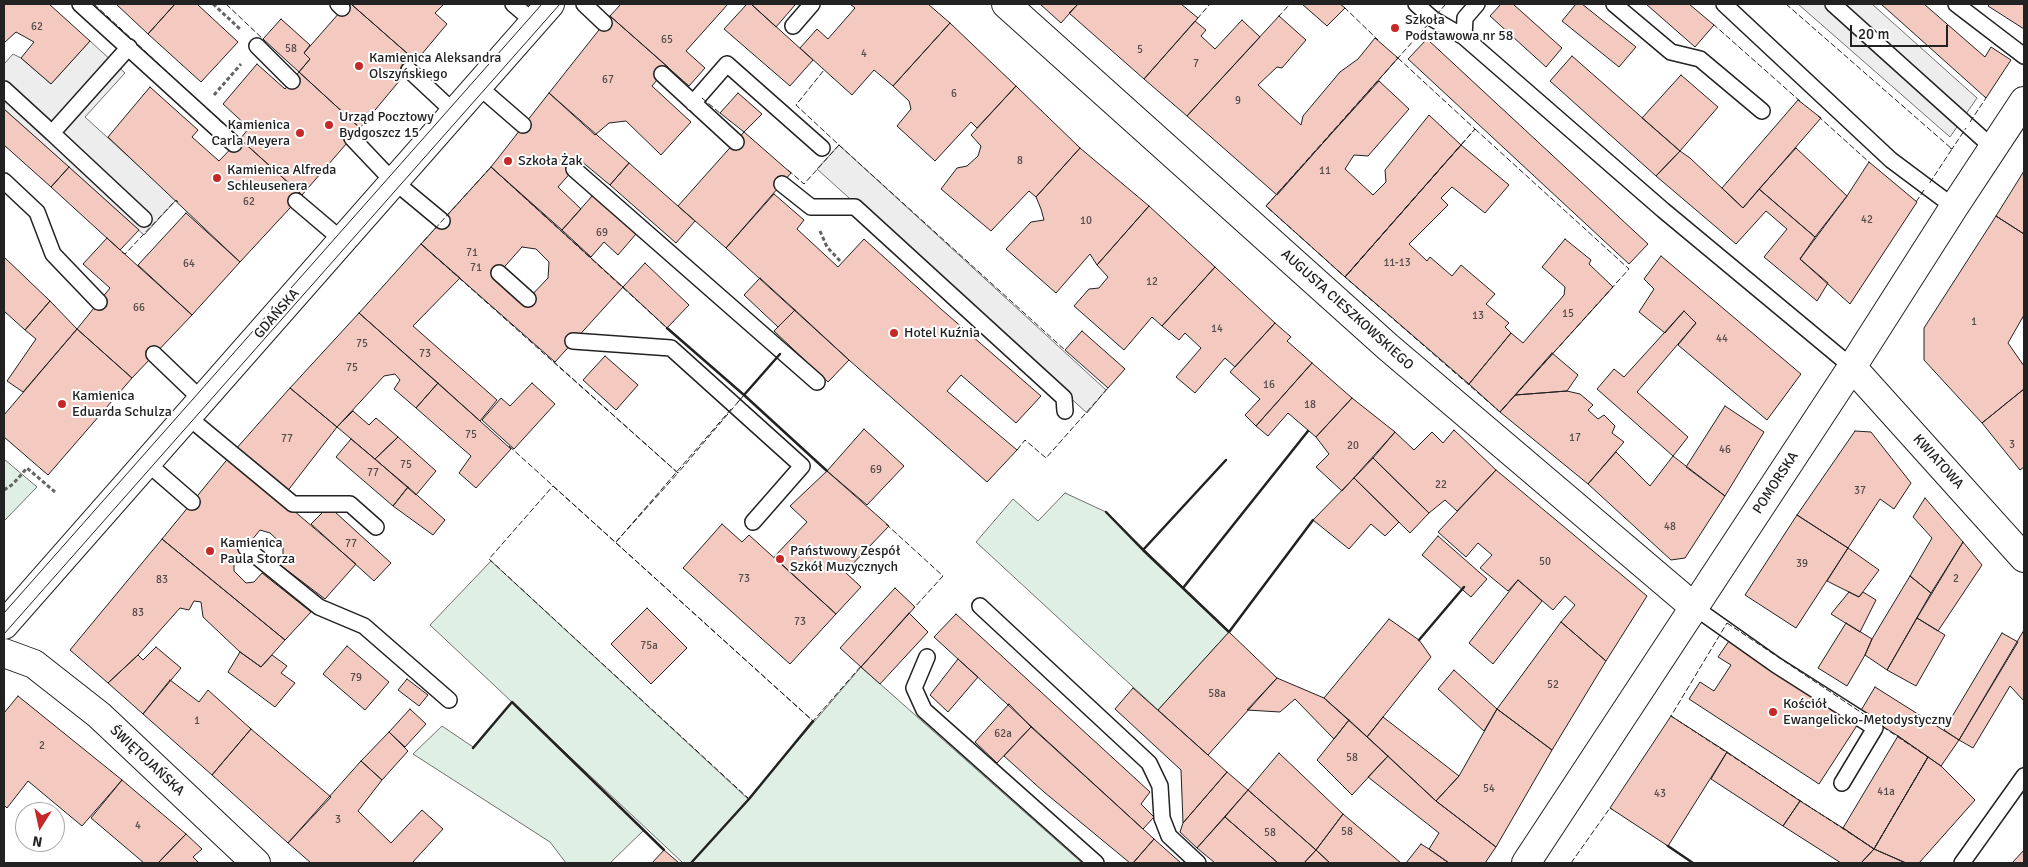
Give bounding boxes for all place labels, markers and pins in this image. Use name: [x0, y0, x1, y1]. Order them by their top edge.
place label: Szkoła Podstawowa nr 58: [1405, 12, 1513, 44]
marker: Szkoła Podstawowa nr 58: [1389, 22, 1401, 34]
place label: Kamienica Aleksandra Olszyńskiego: [369, 50, 501, 82]
marker: Kamienica Aleksandra Olszyńskiego: [353, 60, 365, 72]
place label: Urząd Pocztowy Bydgoszcz 15: [339, 109, 434, 142]
place label: Kamienica Carla Meyera: [211, 117, 290, 150]
marker: Urząd Pocztowy Bydgoszcz 15: [323, 119, 335, 131]
marker: Kamienica Carla Meyera: [294, 127, 306, 139]
place label: Szkoła Żak: [518, 153, 583, 169]
marker: Szkoła Żak: [502, 155, 514, 167]
place label: Kamienica Alfreda Schleusenera: [227, 162, 336, 194]
marker: Kamienica Alfreda Schleusenera: [211, 172, 223, 184]
place label: Hotel Kuźnia: [904, 325, 980, 341]
marker: Hotel Kuźnia: [888, 327, 900, 339]
place label: Kamienica Eduarda Schulza: [72, 388, 172, 421]
marker: Kamienica Eduarda Schulza: [56, 398, 68, 410]
place label: Kamienica Paula Storza: [220, 535, 295, 568]
place label: Państwowy Zespół Szkół Muzycznych: [790, 543, 900, 576]
marker: Kamienica Paula Storza: [204, 545, 216, 557]
marker: Państwowy Zespół Szkół Muzycznych: [774, 553, 786, 565]
place label: Kościół Ewangelicko-Metodystyczny: [1783, 696, 1952, 729]
marker: Kościół Ewangelicko-Metodystyczny: [1767, 706, 1779, 718]

